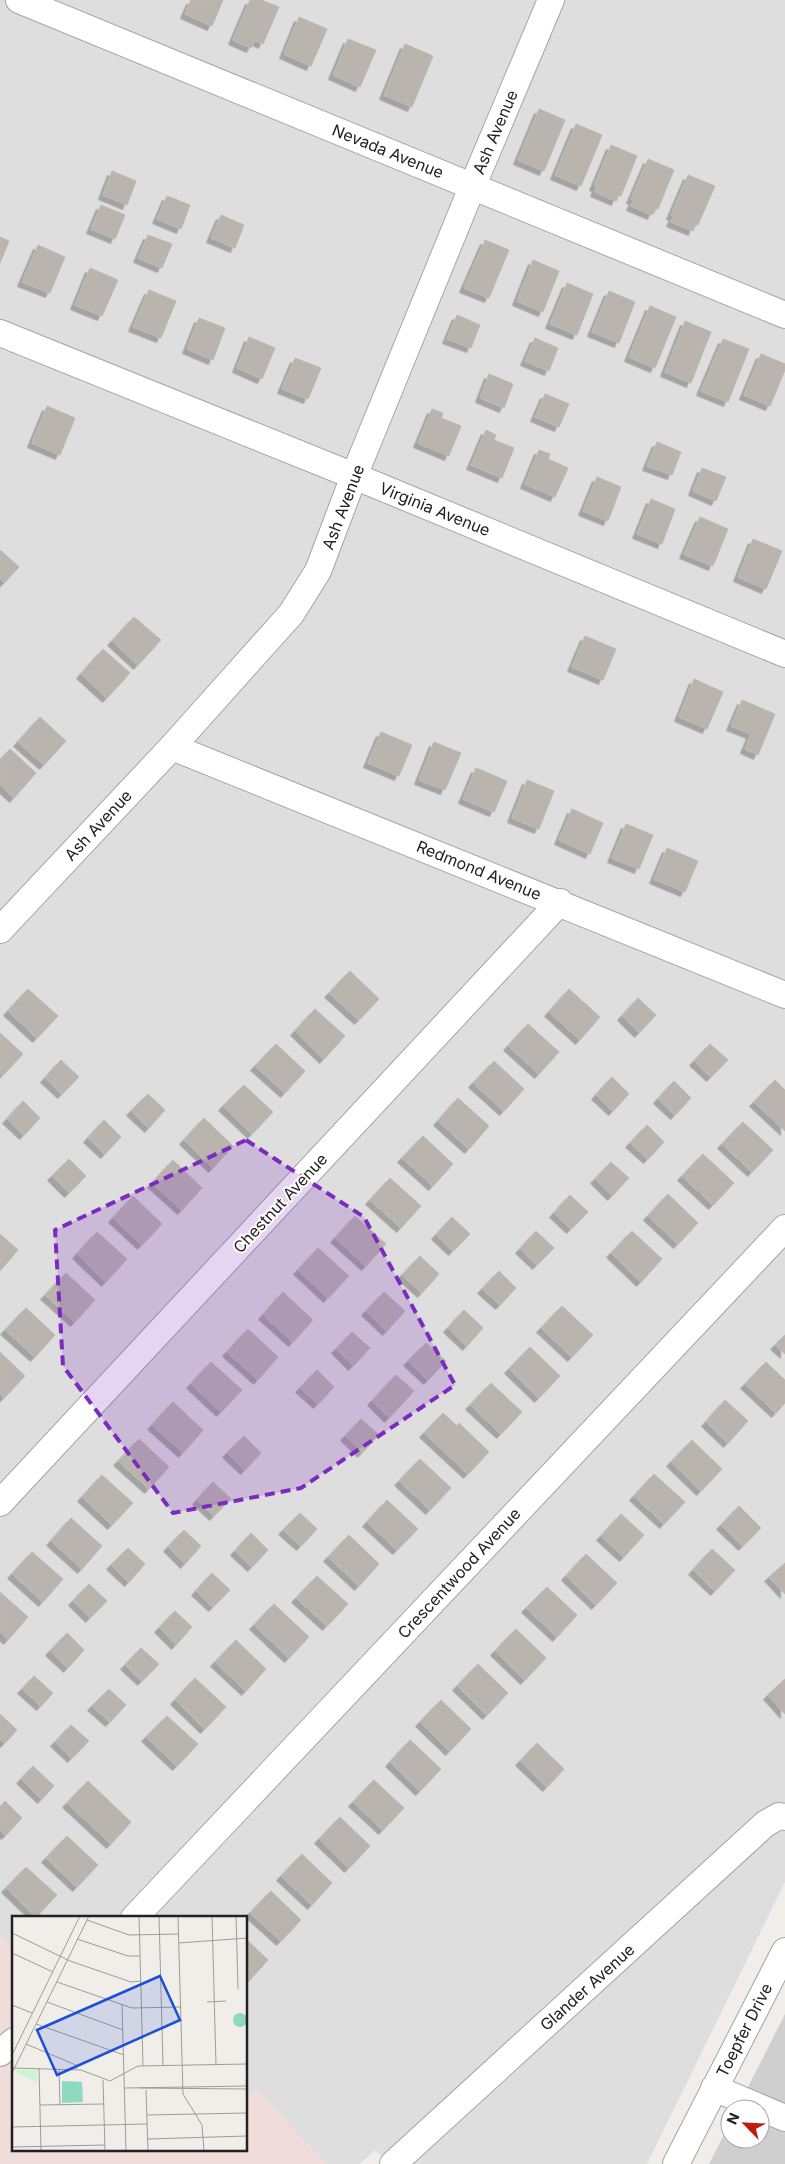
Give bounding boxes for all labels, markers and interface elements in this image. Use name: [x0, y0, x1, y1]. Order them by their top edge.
street label: Ash Avenue: [468, 87, 522, 177]
street label: Nevada Avenue: [329, 120, 447, 182]
street label: Ash Avenue: [318, 462, 368, 552]
street label: Virginia Avenue: [377, 478, 493, 540]
street label: Ash Avenue: [60, 785, 136, 865]
street label: Redmond Avenue: [414, 836, 544, 904]
street label: Chestnut Avenue: [229, 1149, 331, 1257]
street label: Crescentwood Avenue: [393, 1504, 525, 1642]
inset map: [12, 1916, 248, 2152]
street label: Glander Avenue: [536, 1939, 638, 2035]
street label: Toepfer Drive: [712, 1980, 776, 2080]
north arrow: [720, 2099, 770, 2149]
text: N: [723, 2110, 743, 2127]

